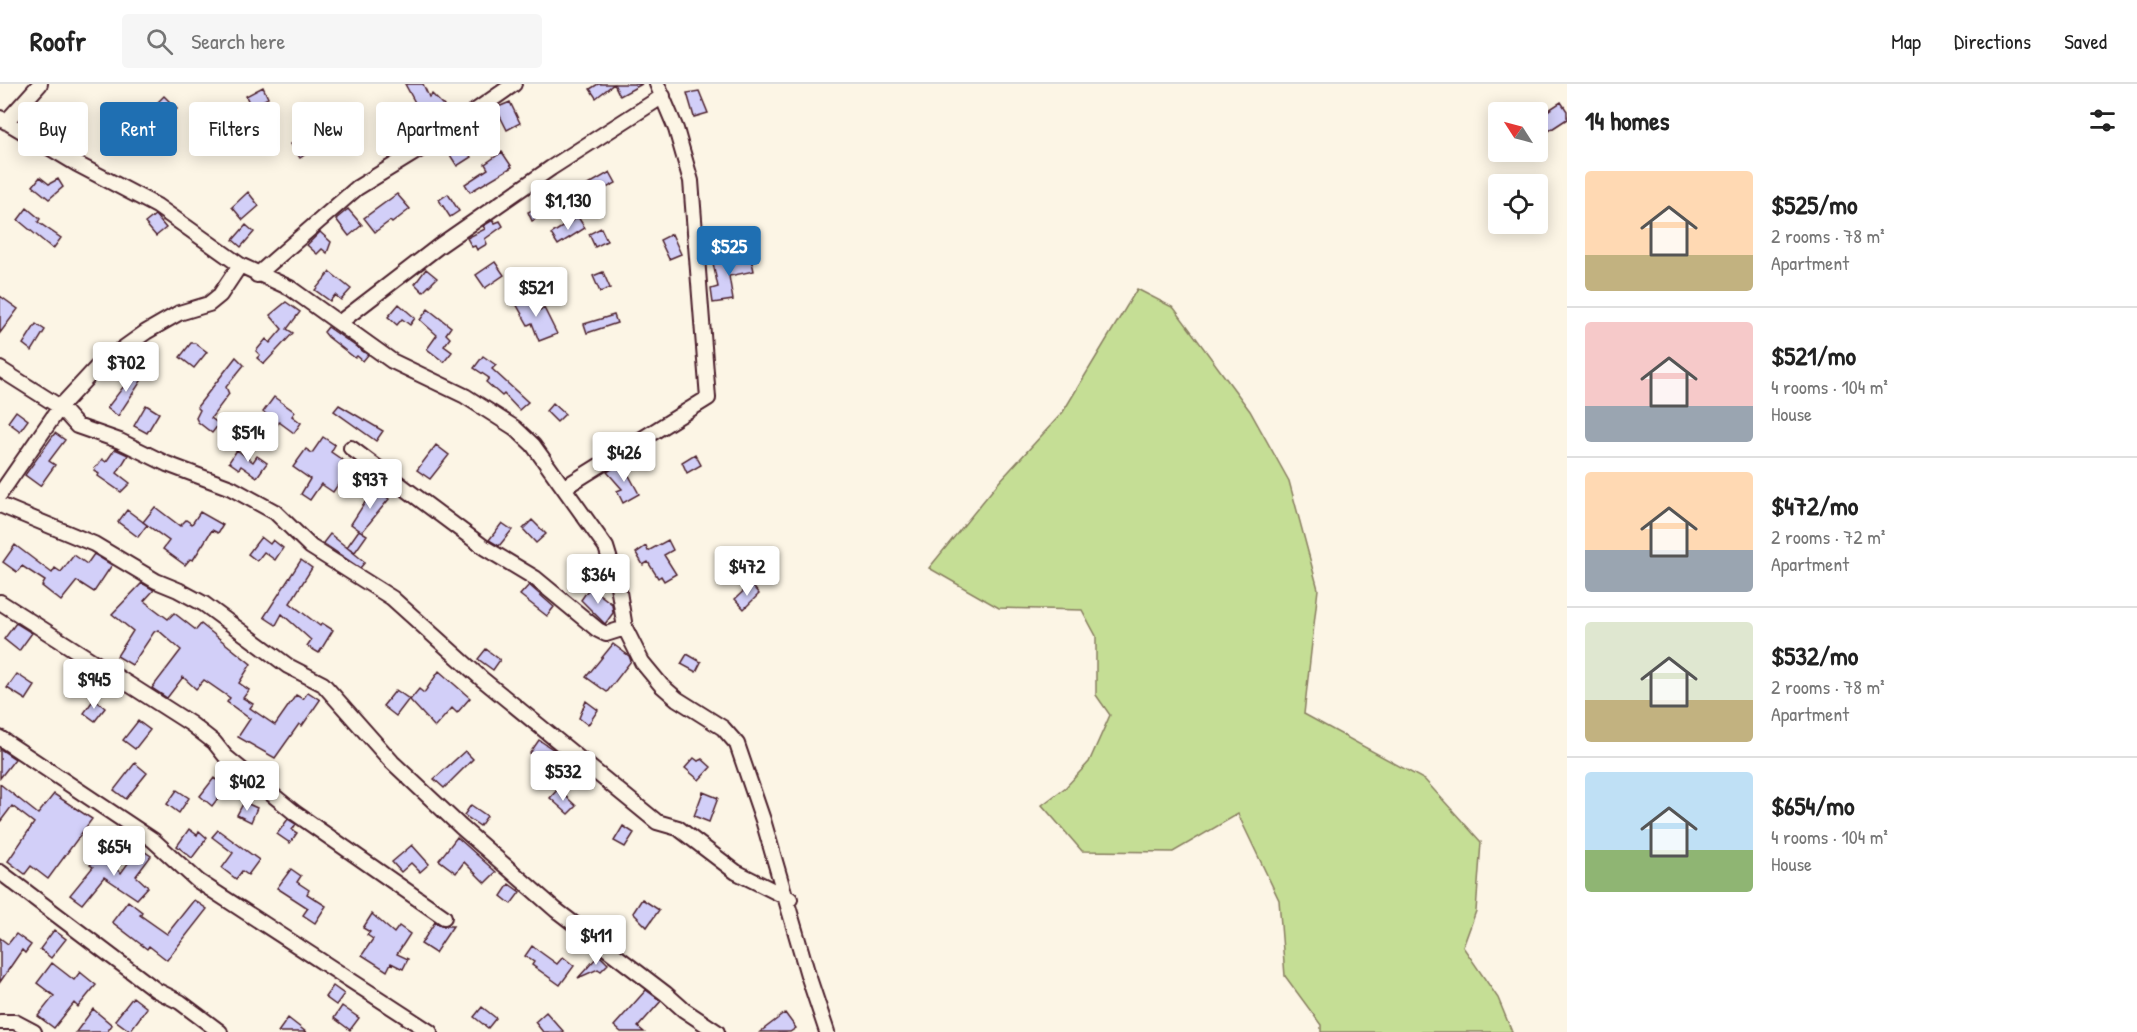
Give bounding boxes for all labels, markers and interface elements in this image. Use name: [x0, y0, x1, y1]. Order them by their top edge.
search box: [122, 14, 542, 68]
text: Roofr: [30, 22, 86, 60]
icon: search: [143, 25, 176, 58]
text: Search here: [191, 26, 285, 56]
text: Map: [1891, 27, 1921, 56]
text: Directions: [1954, 27, 2031, 56]
text: Saved: [2064, 27, 2107, 56]
chip: Buy: [18, 102, 88, 156]
chip: Rent: [100, 102, 177, 156]
chip: Filters: [189, 102, 280, 156]
chip: New: [292, 102, 364, 156]
chip: Apartment: [376, 102, 500, 156]
north arrow: [1488, 102, 1548, 162]
map controls: [1488, 102, 1548, 234]
text: 14 homes: [1585, 103, 1670, 138]
icon: filters: [2086, 104, 2119, 137]
button: locate: [1488, 174, 1548, 234]
pin: $1,130: [519, 180, 617, 231]
text: $1,130: [545, 186, 591, 213]
text: $525/mo: [1771, 187, 1858, 222]
icon: home: [1633, 195, 1705, 267]
text: 2 rooms · 78 m²: [1771, 222, 1885, 249]
pin: $525: [693, 226, 765, 277]
text: $525: [711, 232, 747, 259]
text: Apartment: [1771, 249, 1849, 276]
pin: $521: [500, 267, 572, 318]
text: $521: [518, 273, 554, 300]
text: $521/mo: [1771, 338, 1856, 373]
pin: $702: [90, 342, 162, 393]
icon: home: [1633, 346, 1705, 418]
text: $702: [107, 348, 145, 375]
text: 4 rooms · 104 m²: [1771, 373, 1888, 400]
text: House: [1771, 400, 1812, 427]
pin: $514: [212, 412, 284, 463]
text: $514: [231, 418, 265, 445]
pin: $426: [588, 432, 660, 483]
text: $426: [607, 438, 641, 465]
pin: $937: [334, 459, 406, 510]
text: $937: [352, 465, 388, 492]
text: $472/mo: [1771, 488, 1858, 523]
icon: home: [1633, 496, 1705, 568]
text: 2 rooms · 72 m²: [1771, 523, 1885, 550]
pin: $472: [711, 546, 783, 597]
text: Apartment: [1771, 550, 1849, 577]
text: $472: [729, 552, 765, 579]
pin: $364: [562, 554, 634, 605]
text: $364: [581, 560, 615, 587]
text: $532/mo: [1771, 638, 1858, 673]
icon: home: [1633, 646, 1705, 718]
pin: $945: [58, 659, 130, 710]
text: $945: [77, 665, 111, 692]
text: 2 rooms · 78 m²: [1771, 673, 1885, 700]
text: Apartment: [1771, 700, 1849, 727]
pin: $532: [527, 751, 599, 802]
text: $532: [545, 757, 581, 784]
pin: $402: [211, 761, 283, 812]
text: $402: [229, 767, 265, 794]
text: $654/mo: [1771, 788, 1854, 823]
icon: home: [1633, 796, 1705, 868]
text: 4 rooms · 104 m²: [1771, 823, 1888, 850]
pin: $654: [78, 826, 150, 877]
text: $654: [97, 832, 131, 859]
text: House: [1771, 850, 1812, 877]
pin: $411: [560, 915, 632, 966]
text: $411: [580, 921, 612, 948]

